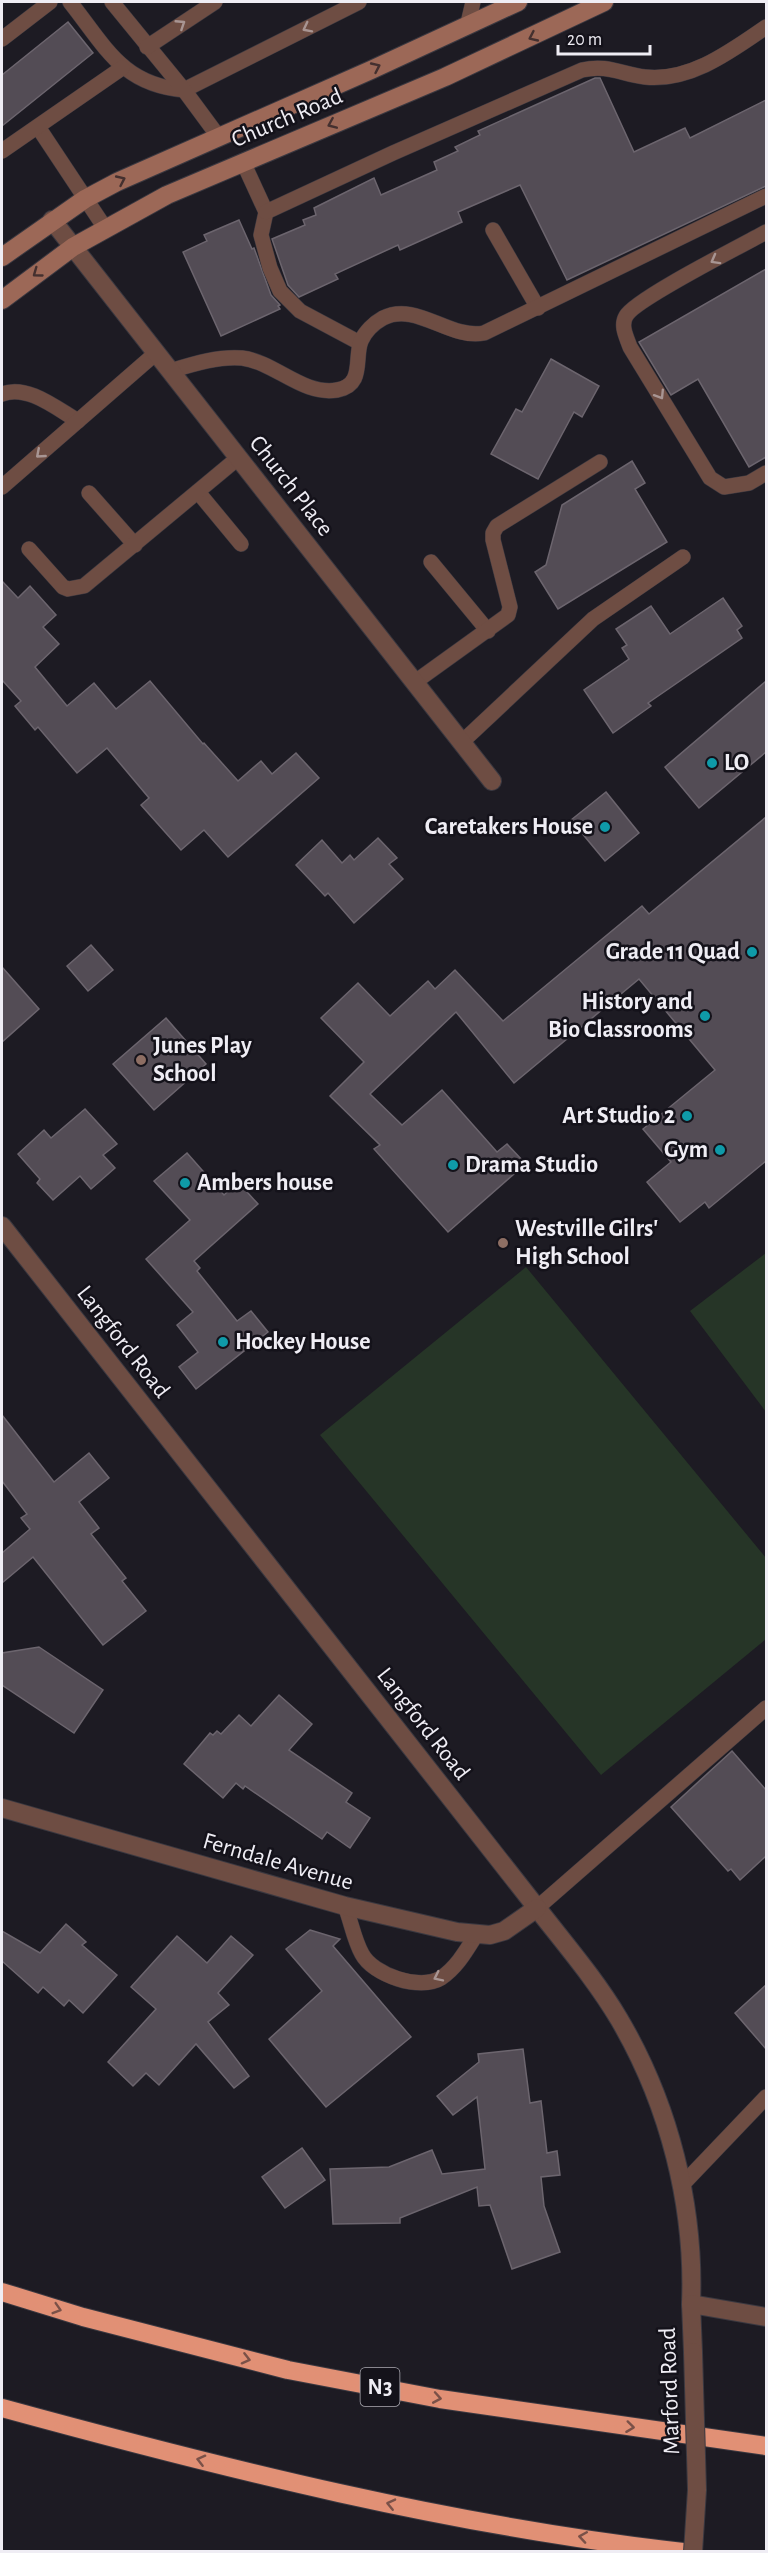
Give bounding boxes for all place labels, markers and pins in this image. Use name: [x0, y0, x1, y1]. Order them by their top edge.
place label: LO: [724, 751, 749, 775]
marker: LO: [705, 756, 719, 770]
place label: Caretakers House: [425, 815, 593, 839]
marker: Caretakers House: [598, 820, 612, 834]
place label: Grade 11 Quad: [606, 940, 740, 964]
marker: Grade 11 Quad: [745, 945, 759, 959]
place label: History and Bio Classrooms: [548, 990, 693, 1042]
marker: History and Bio Classrooms: [698, 1009, 712, 1023]
place label: Junes Play School: [153, 1034, 252, 1086]
marker: Junes Play School: [134, 1053, 148, 1067]
place label: Art Studio 2: [562, 1104, 675, 1128]
marker: Art Studio 2: [680, 1109, 694, 1123]
place label: Gym: [664, 1138, 708, 1162]
marker: Gym: [713, 1143, 727, 1157]
place label: Drama Studio: [465, 1153, 598, 1177]
marker: Drama Studio: [446, 1158, 460, 1172]
place label: Ambers house: [197, 1171, 333, 1195]
marker: Ambers house: [178, 1176, 192, 1190]
place label: Westville Gilrs' High School: [515, 1217, 658, 1269]
marker: Westville Gilrs' High School: [496, 1236, 510, 1250]
place label: Hockey House: [235, 1330, 371, 1354]
marker: Hockey House: [216, 1335, 230, 1349]

